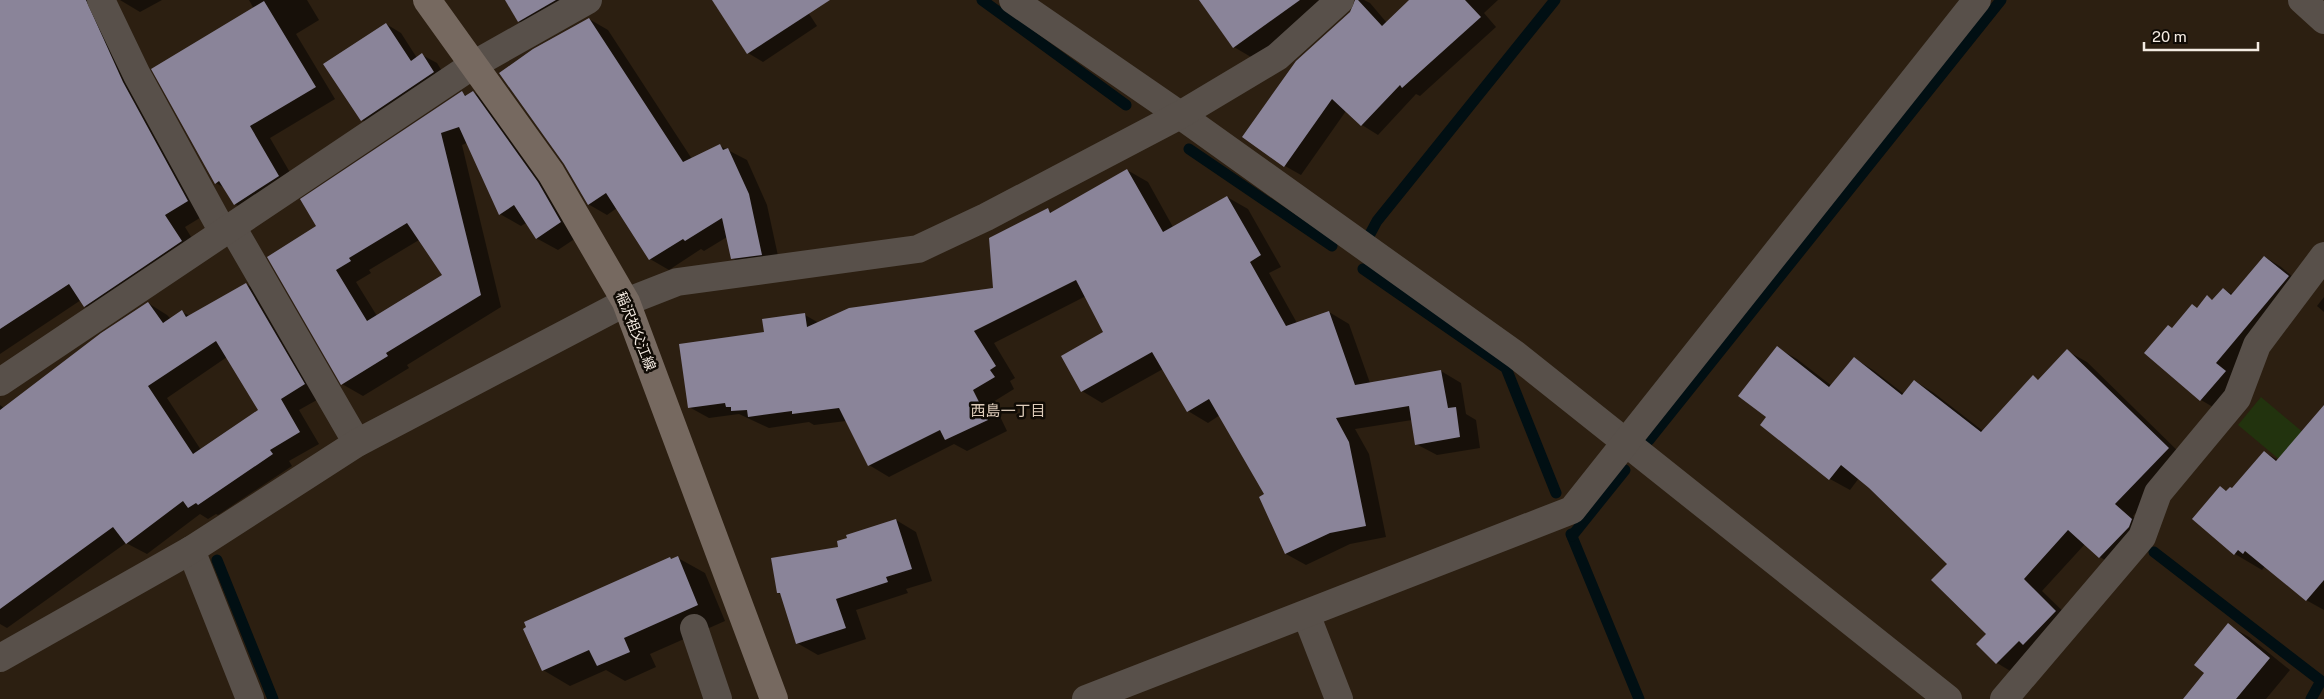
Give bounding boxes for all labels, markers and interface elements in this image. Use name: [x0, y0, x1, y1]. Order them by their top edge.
scale bar: [2144, 20, 2258, 52]
text: 20 m: [2152, 28, 2187, 45]
street label: 稲沢祖父江線: [613, 289, 659, 373]
district label: 西島一丁目: [970, 402, 1046, 419]

